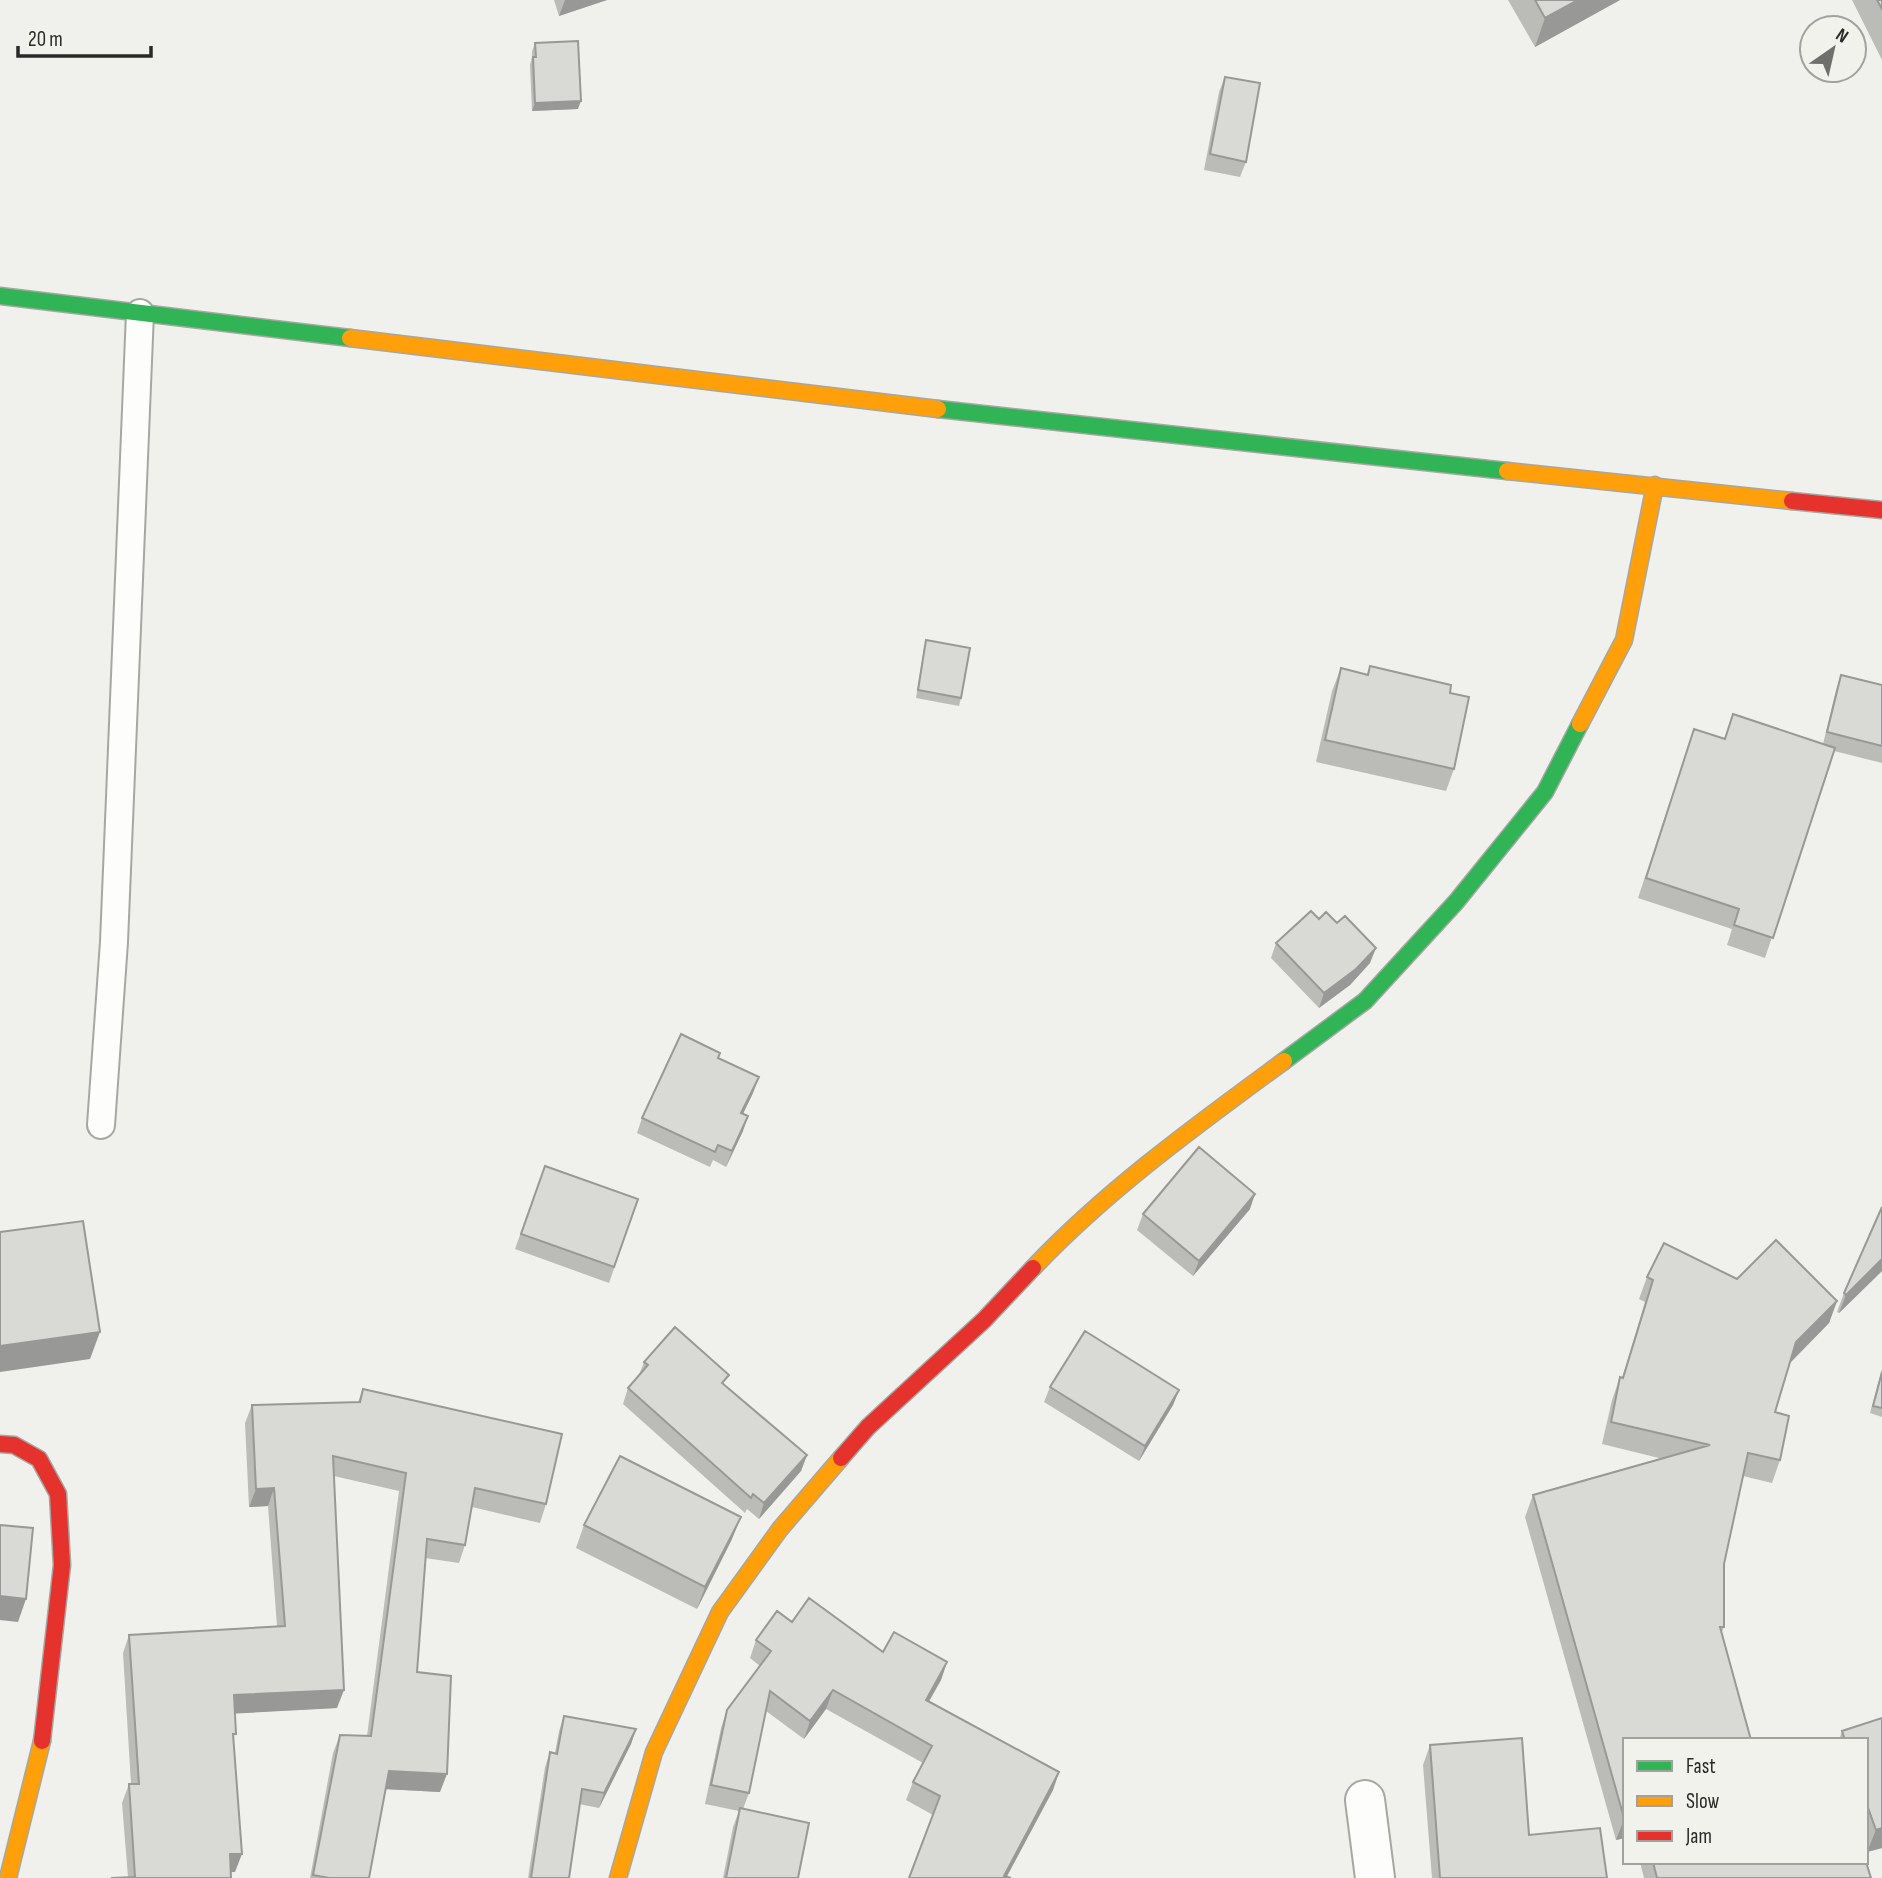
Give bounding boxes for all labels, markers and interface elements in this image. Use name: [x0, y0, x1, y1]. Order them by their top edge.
scale bar: [18, 14, 150, 58]
north arrow: [1798, 14, 1868, 84]
text: N: [1831, 24, 1852, 49]
text: 20 m: [28, 27, 63, 52]
legend: [1623, 1738, 1868, 1864]
text: Fast: [1686, 1754, 1716, 1779]
text: Slow: [1686, 1789, 1720, 1814]
text: Jam: [1685, 1824, 1712, 1849]

